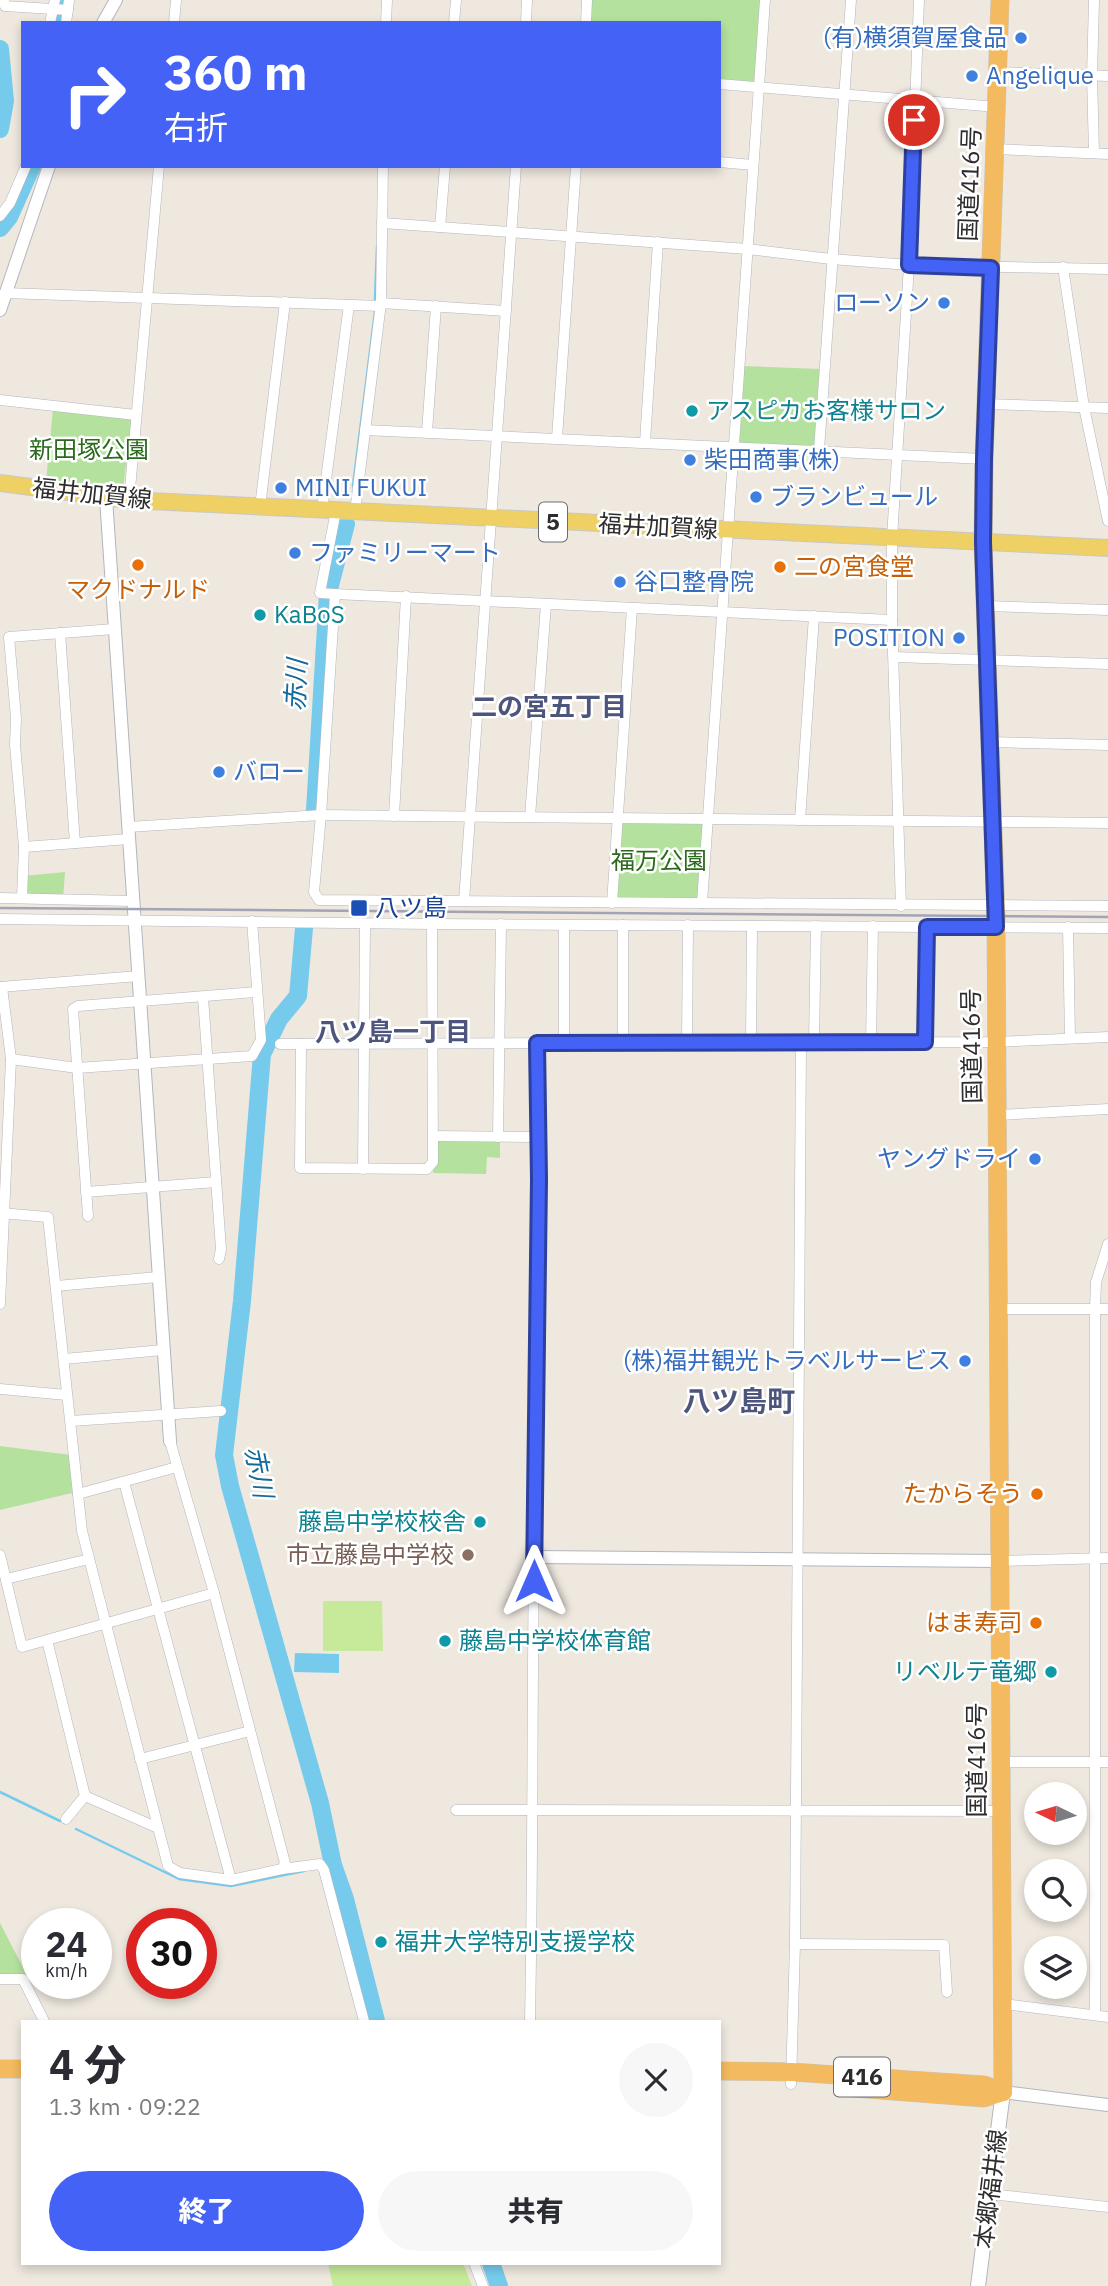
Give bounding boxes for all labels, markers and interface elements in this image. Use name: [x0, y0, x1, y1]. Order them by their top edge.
place label: (有)横須賀屋食品: [823, 21, 1007, 53]
marker: (有)横須賀屋食品: [1013, 30, 1029, 46]
text: 360 m: [164, 40, 308, 103]
icon: right: [49, 49, 140, 140]
place label: Angelique: [986, 59, 1094, 91]
marker: Angelique: [964, 68, 980, 84]
pin: [884, 90, 944, 150]
icon: arrive: [895, 101, 933, 139]
text: 右折: [164, 106, 228, 148]
street label: 国道416号: [951, 126, 987, 242]
place label: ローソン: [834, 286, 930, 318]
marker: ローソン: [936, 295, 952, 311]
place label: アスピカお客様サロン: [706, 394, 946, 426]
marker: アスピカお客様サロン: [684, 403, 700, 419]
park label: 新田塚公園: [29, 433, 149, 465]
place label: 柴田商事(株): [704, 443, 840, 475]
marker: 柴田商事(株): [682, 452, 698, 468]
street label: 福井加賀線: [31, 471, 153, 515]
place label: MINI FUKUI: [295, 471, 427, 503]
marker: MINI FUKUI: [273, 480, 289, 496]
place label: ブランビュール: [770, 480, 938, 512]
marker: ブランビュール: [748, 489, 764, 505]
road number: 5: [539, 502, 567, 542]
street label: 福井加賀線: [597, 507, 719, 545]
place label: ファミリーマート: [309, 536, 501, 568]
marker: ファミリーマート: [287, 545, 303, 561]
place label: 二の宮食堂: [794, 550, 914, 582]
marker: マクドナルド: [130, 557, 146, 573]
marker: 二の宮食堂: [772, 559, 788, 575]
place label: 谷口整骨院: [634, 565, 754, 597]
place label: マクドナルド: [66, 573, 210, 605]
marker: 谷口整骨院: [612, 574, 628, 590]
place label: KaBoS: [274, 598, 345, 630]
marker: KaBoS: [252, 607, 268, 623]
place label: POSITION: [833, 621, 945, 653]
marker: POSITION: [951, 630, 967, 646]
water label: 赤川: [277, 655, 313, 712]
district label: 二の宮五丁目: [471, 689, 627, 723]
place label: バロー: [233, 755, 305, 787]
marker: バロー: [211, 764, 227, 780]
park label: 福万公園: [611, 844, 707, 876]
place label: 八ツ島: [375, 891, 447, 923]
marker: 八ツ島: [349, 898, 369, 918]
street label: 国道416号: [954, 988, 988, 1104]
district label: 八ツ島一丁目: [315, 1014, 471, 1048]
place label: ヤングドライ: [877, 1142, 1021, 1174]
marker: ヤングドライ: [1027, 1151, 1043, 1167]
place label: (株)福井観光トラベルサービス: [623, 1344, 951, 1376]
marker: (株)福井観光トラベルサービス: [957, 1353, 973, 1369]
district label: 八ツ島町: [683, 1382, 795, 1419]
water label: 赤川: [238, 1443, 282, 1504]
place label: たからそう: [903, 1477, 1023, 1509]
marker: たからそう: [1029, 1486, 1045, 1502]
place label: 藤島中学校校舎: [298, 1505, 466, 1537]
marker: 藤島中学校校舎: [472, 1514, 488, 1530]
place label: 市立藤島中学校: [286, 1538, 454, 1570]
position arrow: [497, 1544, 571, 1618]
marker: 市立藤島中学校: [460, 1547, 476, 1563]
place label: はま寿司: [926, 1606, 1022, 1638]
marker: はま寿司: [1028, 1615, 1044, 1631]
place label: 藤島中学校体育館: [459, 1624, 651, 1656]
marker: 藤島中学校体育館: [437, 1633, 453, 1649]
place label: リベルテ竜郷: [893, 1655, 1037, 1687]
marker: リベルテ竜郷: [1043, 1664, 1059, 1680]
street label: 国道416号: [960, 1702, 992, 1818]
north arrow: [1024, 1782, 1087, 1844]
map controls: [1024, 1782, 1087, 1999]
button: search: [1024, 1859, 1087, 1922]
speed limit sign: 30: [126, 1908, 217, 1999]
text: 24: [45, 1921, 88, 1967]
place label: 福井大学特別支援学校: [395, 1925, 635, 1957]
marker: 福井大学特別支援学校: [373, 1934, 389, 1950]
button: layers: [1024, 1936, 1087, 1999]
text: km/h: [45, 1959, 88, 1982]
text: 4 分: [49, 2037, 126, 2092]
button: close: [619, 2043, 693, 2117]
road number: 416: [834, 2058, 890, 2096]
text: 1.3 km · 09:22: [49, 2091, 201, 2121]
street label: 本郷福井線: [967, 2127, 1013, 2250]
button: 終了: [49, 2171, 364, 2251]
button: 共有: [378, 2171, 693, 2251]

